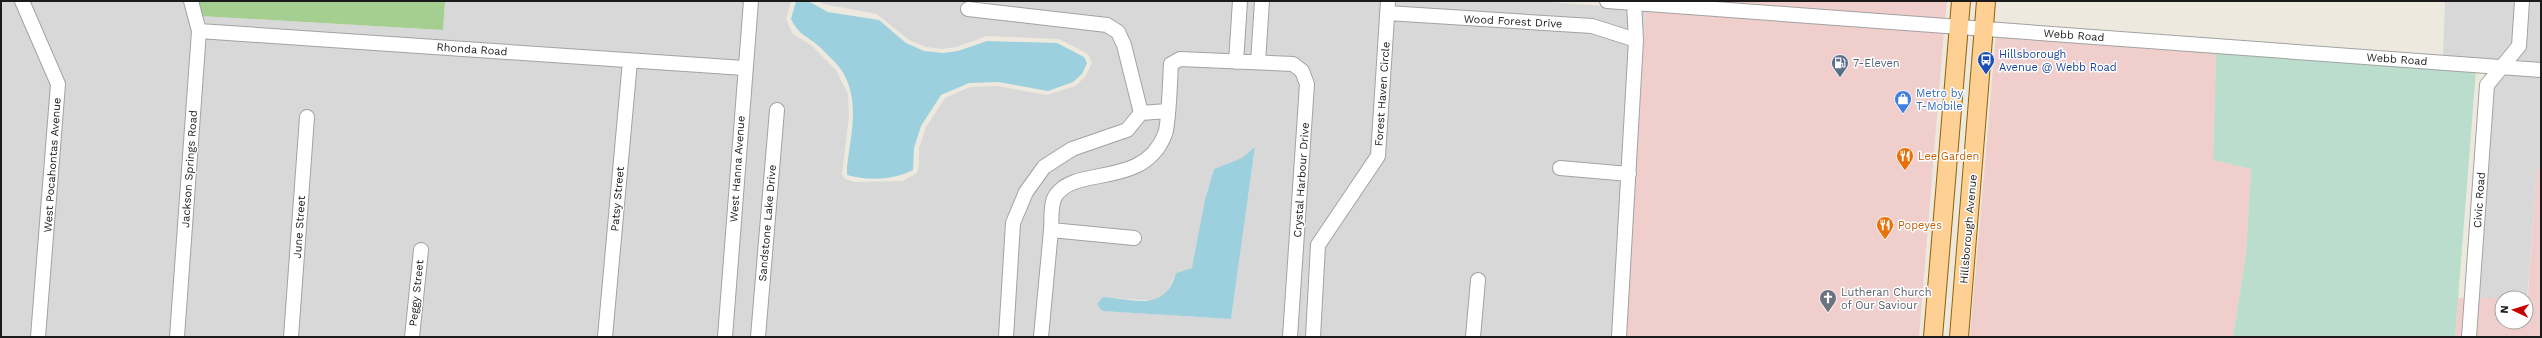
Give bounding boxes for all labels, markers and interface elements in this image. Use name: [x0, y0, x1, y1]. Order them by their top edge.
street label: Wood Forest Drive: [1463, 12, 1563, 31]
street label: Webb Road: [2043, 27, 2105, 44]
street label: Rhonda Road: [436, 41, 508, 58]
street label: Forest Haven Circle: [1372, 41, 1393, 147]
place label: Hillsborough Avenue @ Webb Road: [1999, 48, 2117, 74]
bus stop icon: Hillsborough Avenue @ Webb Road: [1976, 50, 1996, 75]
street label: Webb Road: [2366, 51, 2428, 68]
fuel station icon: 7-Eleven: [1830, 53, 1850, 78]
place label: 7-Eleven: [1853, 57, 1900, 70]
place label: Metro by T-Mobile: [1916, 87, 1963, 113]
shop icon: Metro by T-Mobile: [1893, 89, 1913, 114]
street label: West Pocahontas Avenue: [41, 97, 64, 233]
street label: Jackson Springs Road: [179, 110, 200, 228]
street label: West Hanna Avenue: [727, 115, 748, 223]
street label: Crystal Harbour Drive: [1291, 122, 1312, 238]
restaurant icon: Lee Garden: [1895, 146, 1915, 171]
place label: Lee Garden: [1918, 150, 1979, 163]
street label: Sandstone Lake Drive: [756, 164, 779, 282]
street label: Patsy Street: [608, 166, 627, 232]
street label: Civic Road: [2471, 172, 2488, 228]
street label: Hillsborough Avenue: [1957, 174, 1980, 284]
street label: June Street: [291, 195, 308, 259]
restaurant icon: Popeyes: [1875, 215, 1895, 240]
place label: Popeyes: [1898, 219, 1942, 232]
street label: Peggy Street: [407, 259, 426, 327]
place label: Lutheran Church of Our Saviour: [1841, 286, 1932, 312]
church icon: Lutheran Church of Our Saviour: [1818, 288, 1838, 313]
north arrow: [2494, 290, 2534, 330]
text: N: [2498, 305, 2511, 314]

